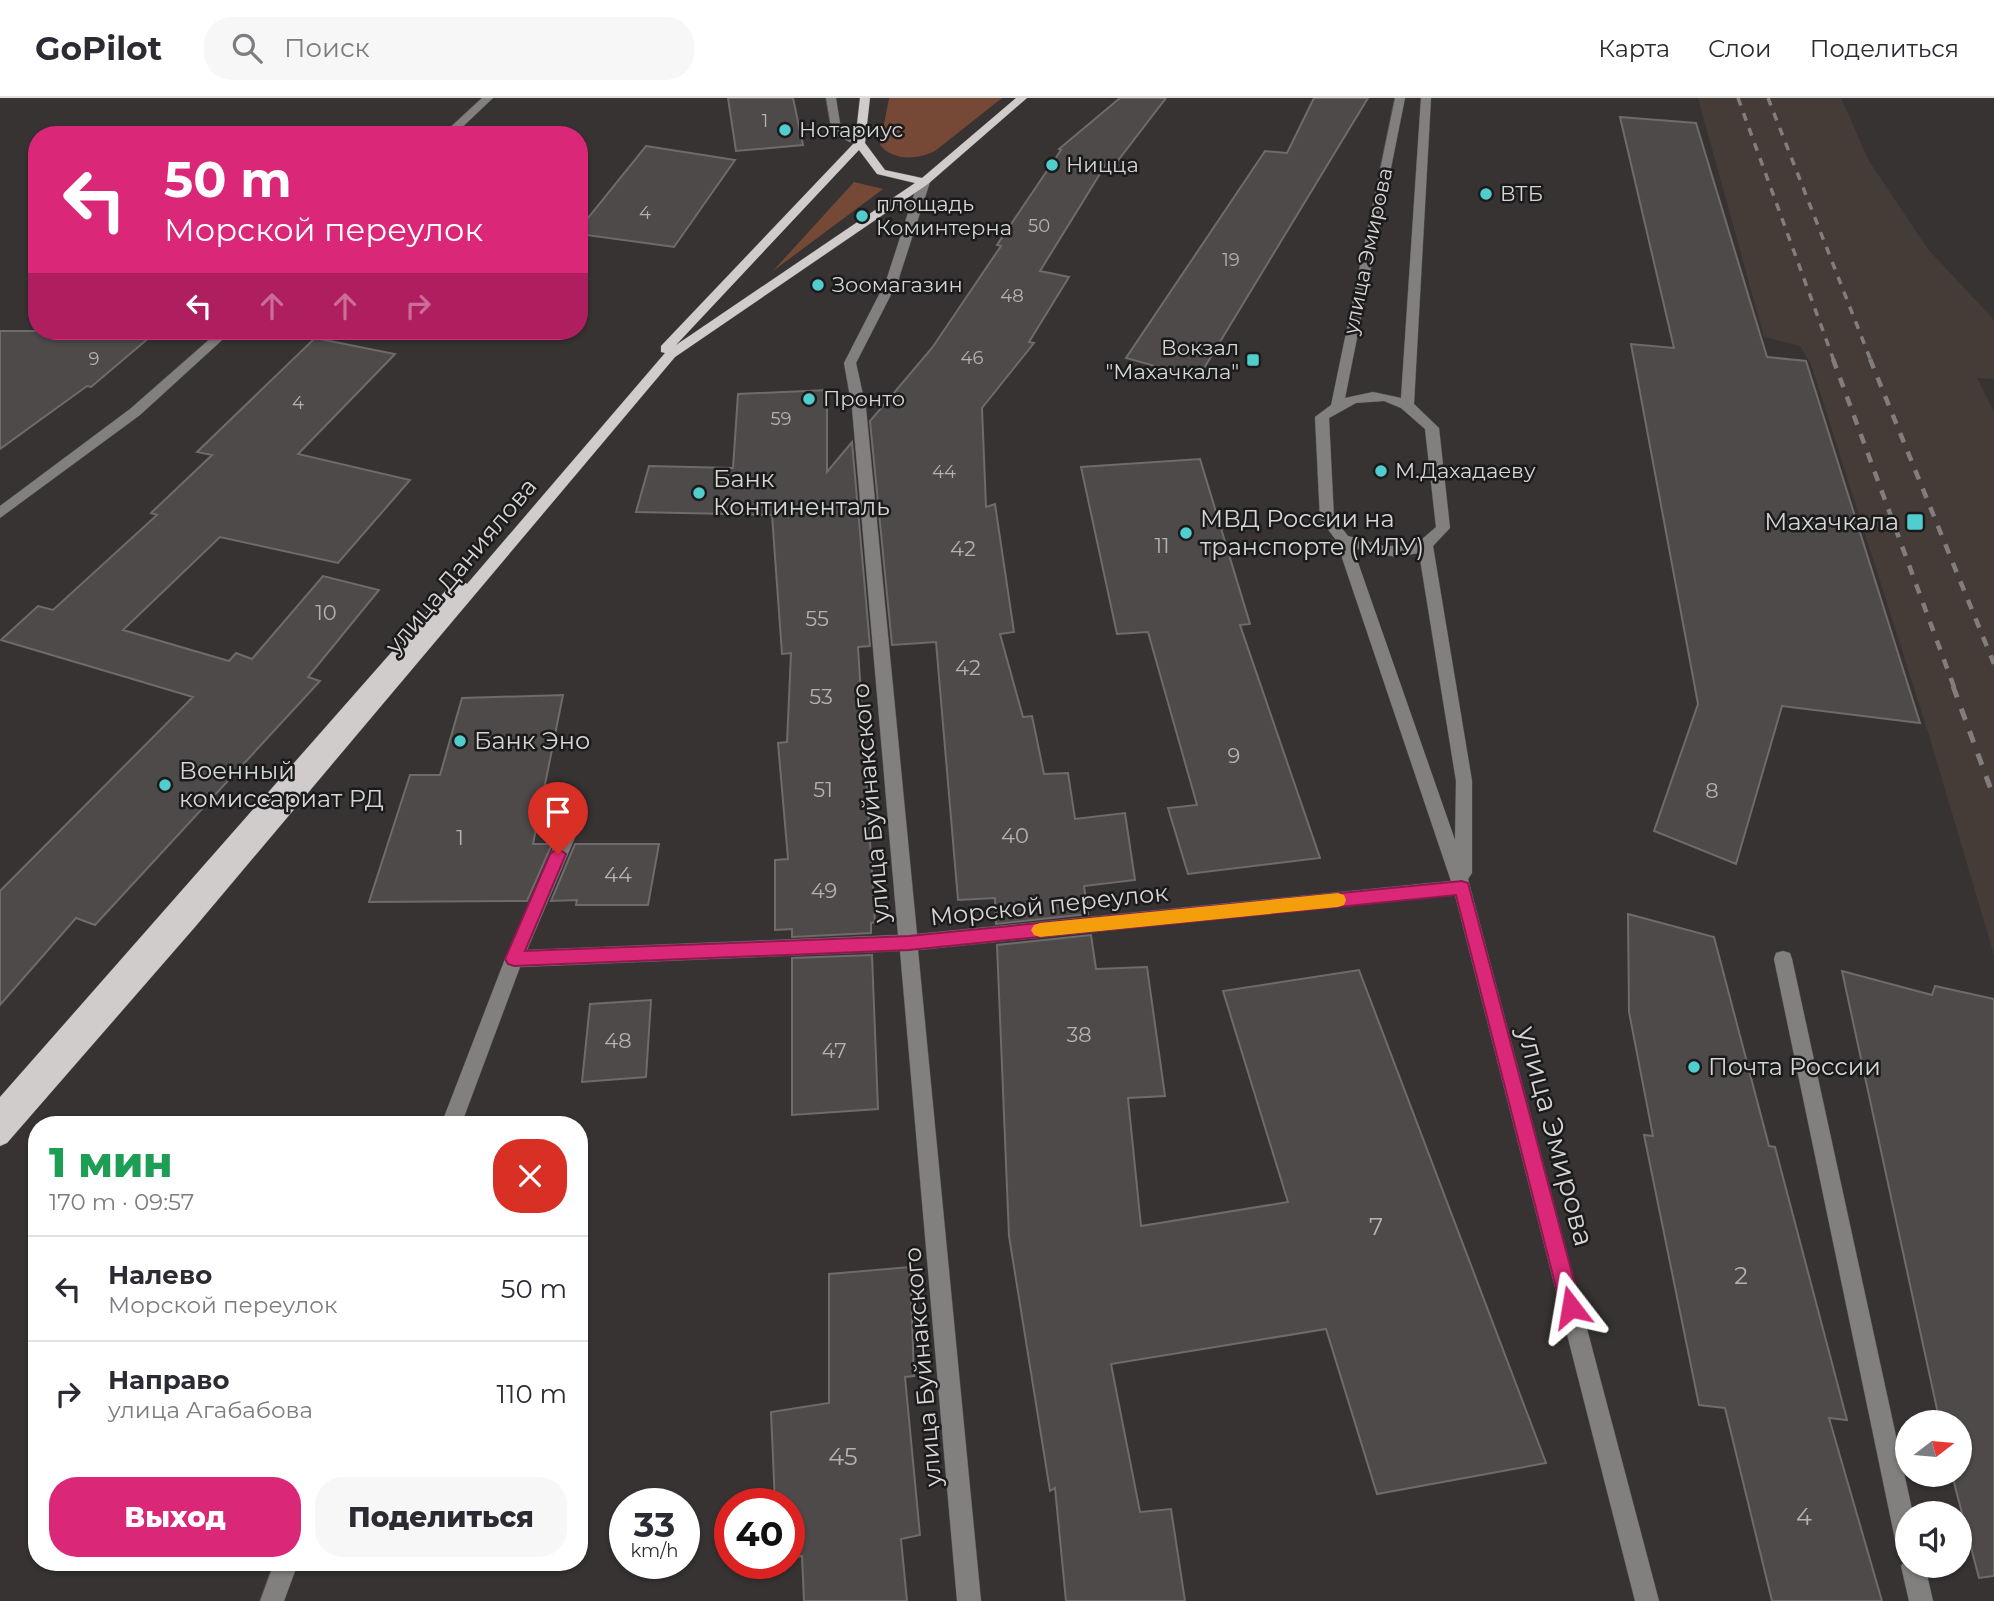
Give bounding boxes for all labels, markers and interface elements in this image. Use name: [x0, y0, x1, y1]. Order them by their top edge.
search box: [204, 17, 694, 80]
text: GoPilot: [35, 28, 162, 68]
icon: search: [228, 29, 266, 67]
text: Поиск: [284, 32, 370, 64]
text: Карта: [1598, 34, 1670, 63]
text: Слои: [1708, 34, 1772, 63]
text: Поделиться: [1810, 34, 1959, 63]
house number: 1: [762, 110, 768, 132]
place label: Нотариус: [799, 117, 904, 142]
marker: Нотариус: [777, 122, 793, 138]
text: 50 m: [164, 150, 292, 209]
place label: Ницца: [1066, 152, 1139, 177]
icon: left: [49, 154, 140, 245]
marker: Ницца: [1044, 157, 1060, 173]
street label: улица Эмирова: [1337, 165, 1397, 337]
place label: ВТБ: [1500, 181, 1543, 206]
marker: ВТБ: [1478, 186, 1494, 202]
place label: площадь Коминтерна: [876, 191, 1012, 240]
house number: 4: [639, 202, 651, 224]
marker: площадь Коминтерна: [854, 208, 870, 224]
text: Морской переулок: [164, 210, 483, 249]
house number: 50: [1028, 215, 1050, 237]
house number: 19: [1222, 249, 1240, 271]
place label: Зоомагазин: [832, 272, 963, 297]
marker: Зоомагазин: [810, 277, 826, 293]
house number: 48: [1000, 285, 1024, 307]
icon: left: [180, 287, 218, 325]
icon: ahead: [253, 287, 291, 325]
icon: ahead: [326, 287, 364, 325]
icon: right: [399, 287, 437, 325]
place label: Вокзал "Махачкала": [1105, 335, 1239, 384]
house number: 46: [961, 347, 983, 369]
house number: 9: [89, 348, 100, 370]
marker: Вокзал "Махачкала": [1245, 352, 1261, 368]
place label: Пронто: [823, 386, 905, 411]
marker: Пронто: [801, 391, 817, 407]
house number: 4: [292, 392, 304, 414]
house number: 59: [770, 408, 792, 430]
place label: М.Дахадаеву: [1395, 458, 1536, 483]
house number: 44: [932, 461, 956, 483]
marker: М.Дахадаеву: [1373, 463, 1389, 479]
place label: Банк Континенталь: [713, 464, 890, 521]
street label: улица Даниялова: [378, 472, 543, 660]
marker: Банк Континенталь: [691, 485, 707, 501]
place label: МВД России на транспорте (МЛУ): [1200, 504, 1424, 561]
place label: Махачкала: [1764, 507, 1899, 536]
marker: Махачкала: [1905, 512, 1925, 532]
marker: МВД России на транспорте (МЛУ): [1178, 525, 1194, 541]
house number: 11: [1154, 533, 1170, 558]
house number: 42: [950, 536, 976, 561]
house number: 10: [315, 600, 337, 625]
house number: 55: [805, 606, 829, 631]
house number: 42: [955, 655, 981, 680]
street label: улица Буйнакского: [846, 682, 896, 925]
house number: 53: [809, 684, 833, 709]
place label: Банк Эно: [474, 726, 590, 755]
marker: Банк Эно: [452, 733, 468, 749]
house number: 9: [1228, 743, 1240, 768]
place label: Военный комиссариат РД: [179, 756, 384, 813]
marker: Военный комиссариат РД: [157, 777, 173, 793]
house number: 51: [813, 777, 833, 802]
house number: 8: [1705, 778, 1719, 803]
pin: [528, 782, 588, 854]
icon: arrive: [539, 793, 577, 831]
house number: 40: [1001, 823, 1029, 848]
house number: 1: [456, 825, 464, 850]
house number: 44: [604, 862, 632, 887]
house number: 49: [811, 878, 837, 903]
street label: Морской переулок: [928, 878, 1169, 931]
street label: улица Эмирова: [1510, 1021, 1602, 1250]
house number: 38: [1066, 1022, 1092, 1047]
house number: 48: [604, 1028, 632, 1053]
house number: 47: [821, 1038, 847, 1063]
place label: Почта России: [1708, 1052, 1881, 1081]
marker: Почта России: [1686, 1059, 1702, 1075]
text: 1 мин: [49, 1136, 173, 1188]
button: close: [493, 1139, 567, 1213]
text: 170 m · 09:57: [49, 1188, 194, 1216]
house number: 7: [1369, 1212, 1383, 1241]
street label: улица Буйнакского: [898, 1246, 948, 1489]
text: Налево: [108, 1259, 212, 1291]
house number: 2: [1734, 1261, 1748, 1290]
icon: left: [49, 1270, 87, 1308]
position arrow: [1534, 1270, 1608, 1344]
text: 50 m: [501, 1273, 567, 1305]
text: Морской переулок: [108, 1291, 337, 1319]
text: Направо: [108, 1364, 229, 1396]
icon: right: [49, 1375, 87, 1413]
text: 110 m: [497, 1378, 567, 1410]
text: улица Агабабова: [108, 1396, 313, 1424]
north arrow: [1895, 1410, 1972, 1488]
map controls: [1895, 1410, 1972, 1578]
house number: 45: [828, 1442, 858, 1471]
button: Выход: [49, 1477, 301, 1557]
button: Поделиться: [315, 1477, 567, 1557]
speed limit sign: 40: [714, 1488, 805, 1579]
button: sound: [1895, 1501, 1972, 1578]
house number: 4: [1796, 1502, 1812, 1531]
text: 33: [634, 1503, 675, 1546]
text: km/h: [630, 1540, 679, 1562]

